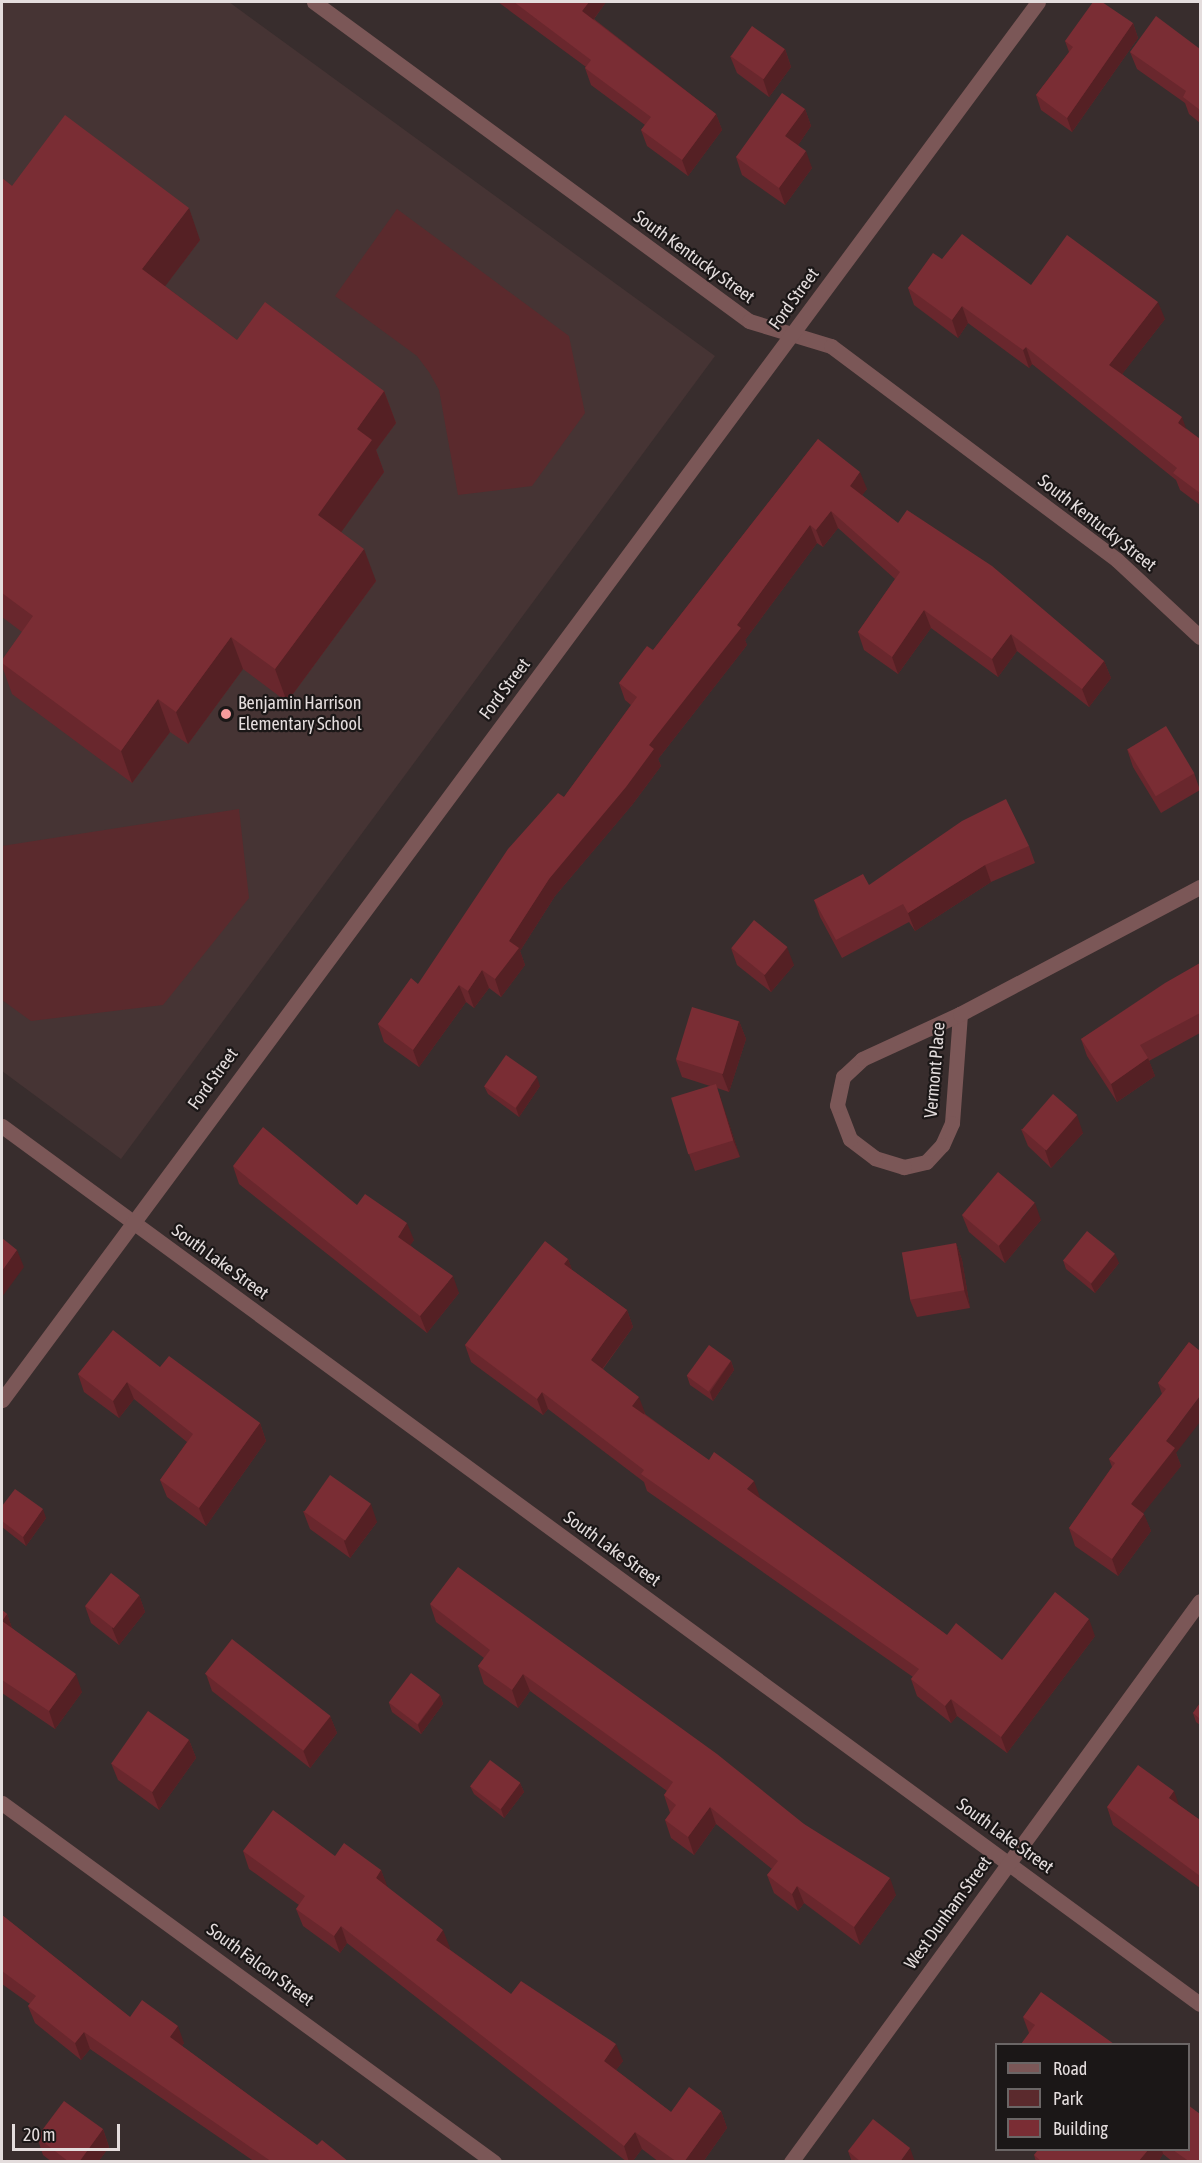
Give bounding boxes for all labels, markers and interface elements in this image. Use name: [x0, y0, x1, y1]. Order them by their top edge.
street label: South Kentucky Street: [629, 206, 759, 308]
street label: Ford Street: [764, 264, 824, 334]
street label: South Kentucky Street: [1034, 470, 1160, 576]
street label: Ford Street: [475, 654, 535, 724]
place label: Benjamin Harrison Elementary School: [238, 693, 362, 736]
marker: Benjamin Harrison Elementary School: [219, 707, 233, 721]
street label: Vermont Place: [920, 1021, 950, 1119]
street label: Ford Street: [183, 1044, 243, 1114]
street label: South Lake Street: [167, 1220, 273, 1304]
street label: South Lake Street: [559, 1507, 665, 1591]
street label: South Lake Street: [952, 1794, 1058, 1878]
street label: West Dunham Street: [900, 1852, 996, 1974]
street label: South Falcon Street: [202, 1919, 318, 2011]
legend: [995, 2043, 1190, 2151]
text: Road: [1053, 2058, 1087, 2079]
text: Park: [1053, 2088, 1083, 2109]
scale bar: [15, 2112, 123, 2150]
text: Building: [1053, 2118, 1108, 2139]
text: 20 m: [23, 2124, 55, 2145]

